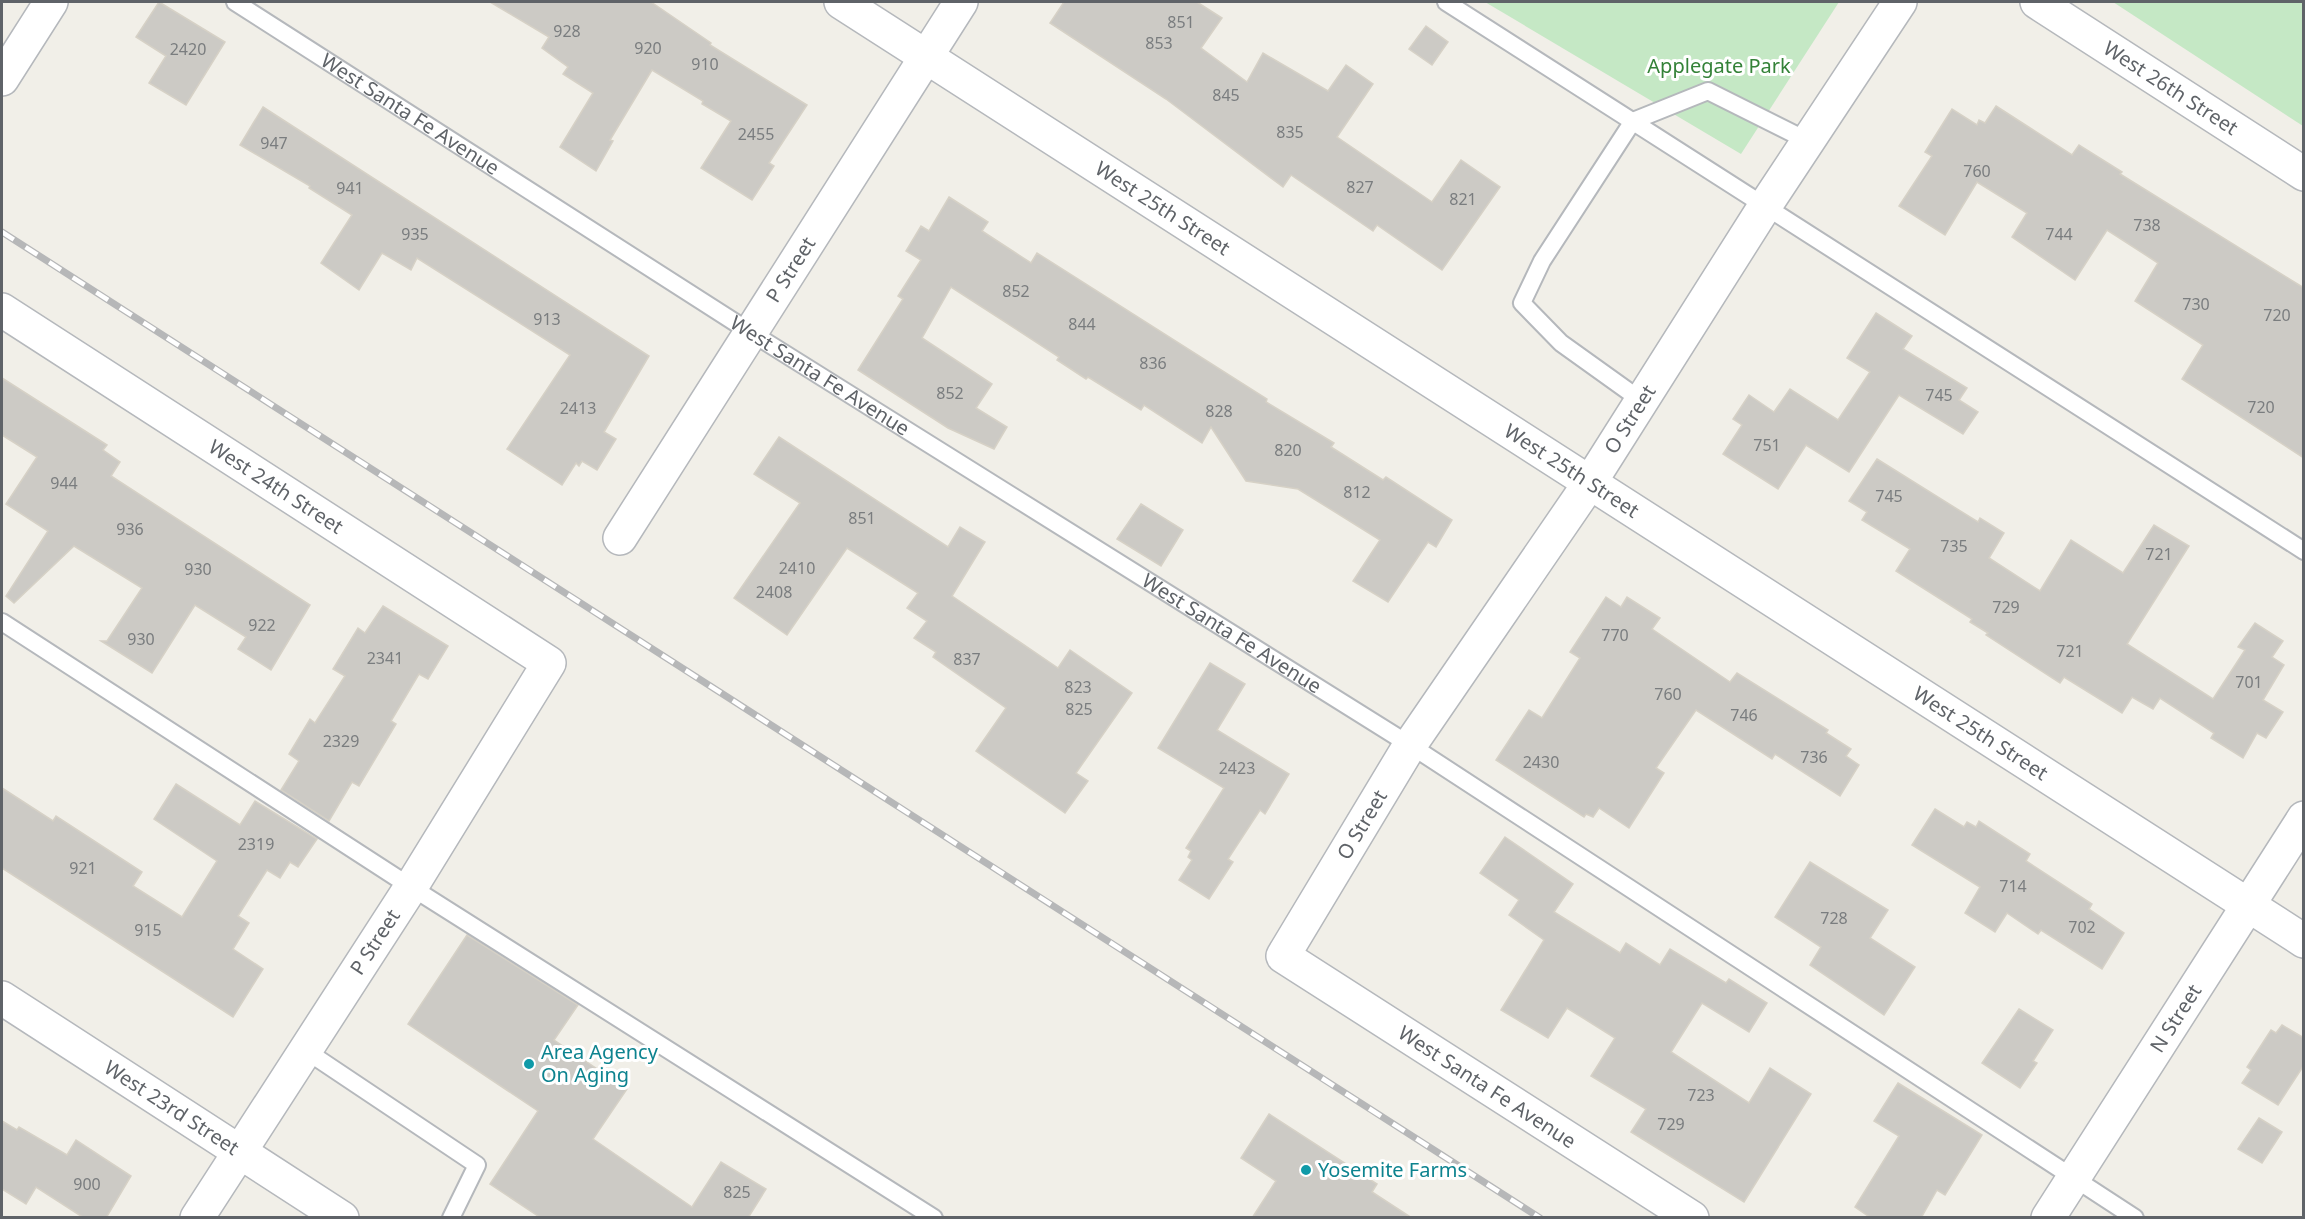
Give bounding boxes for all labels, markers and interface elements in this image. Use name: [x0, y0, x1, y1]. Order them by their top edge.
house number: 851: [1167, 11, 1195, 33]
house number: 928: [553, 20, 581, 42]
house number: 853: [1145, 32, 1173, 54]
street label: West 26th Street: [2098, 34, 2243, 141]
house number: 920: [634, 37, 662, 59]
house number: 2420: [170, 38, 206, 60]
street label: West Santa Fe Avenue: [316, 47, 505, 181]
park label: Applegate Park: [1647, 52, 1791, 79]
house number: 910: [691, 53, 719, 75]
house number: 845: [1212, 84, 1240, 106]
house number: 835: [1276, 121, 1304, 143]
house number: 2455: [738, 123, 774, 145]
house number: 947: [260, 132, 288, 154]
street label: West 25th Street: [1090, 155, 1235, 261]
house number: 760: [1963, 160, 1991, 182]
house number: 827: [1346, 176, 1374, 198]
house number: 941: [336, 177, 364, 199]
house number: 821: [1449, 188, 1477, 210]
house number: 738: [2133, 214, 2161, 236]
house number: 935: [401, 223, 429, 245]
house number: 744: [2045, 223, 2073, 245]
street label: P Street: [759, 231, 821, 308]
house number: 852: [1002, 280, 1030, 302]
house number: 730: [2182, 293, 2210, 315]
house number: 720: [2263, 304, 2291, 326]
house number: 913: [533, 308, 561, 330]
street label: West Santa Fe Avenue: [725, 309, 915, 442]
house number: 844: [1068, 313, 1096, 335]
house number: 836: [1139, 352, 1167, 374]
street label: O Street: [1598, 379, 1661, 459]
house number: 852: [936, 382, 964, 404]
house number: 745: [1925, 384, 1953, 406]
house number: 720: [2247, 396, 2275, 418]
house number: 2413: [560, 397, 596, 419]
house number: 828: [1205, 400, 1233, 422]
street label: West 25th Street: [1499, 417, 1644, 524]
street label: West 24th Street: [204, 433, 349, 540]
house number: 751: [1753, 434, 1781, 456]
house number: 820: [1274, 439, 1302, 461]
house number: 944: [50, 472, 78, 494]
house number: 812: [1343, 481, 1371, 503]
house number: 745: [1875, 485, 1903, 507]
house number: 851: [848, 507, 876, 529]
house number: 936: [116, 518, 144, 540]
house number: 735: [1940, 535, 1968, 557]
house number: 721: [2145, 543, 2173, 565]
house number: 2410: [779, 557, 815, 579]
house number: 930: [184, 558, 212, 580]
street label: West Santa Fe Avenue: [1137, 567, 1327, 699]
house number: 2408: [756, 581, 792, 603]
house number: 729: [1992, 596, 2020, 618]
house number: 922: [248, 614, 276, 636]
house number: 770: [1601, 624, 1629, 646]
house number: 930: [127, 628, 155, 650]
house number: 721: [2056, 640, 2084, 662]
house number: 2341: [367, 647, 403, 669]
house number: 837: [953, 648, 981, 670]
house number: 701: [2235, 671, 2263, 693]
house number: 823: [1064, 676, 1092, 698]
street label: West 25th Street: [1908, 680, 2053, 786]
house number: 760: [1654, 683, 1682, 705]
house number: 825: [1065, 698, 1093, 720]
house number: 746: [1730, 704, 1758, 726]
house number: 2329: [323, 730, 359, 752]
house number: 736: [1800, 746, 1828, 768]
house number: 2430: [1523, 751, 1559, 773]
house number: 2423: [1219, 757, 1255, 779]
street label: O Street: [1330, 785, 1393, 864]
house number: 2319: [238, 833, 274, 855]
house number: 921: [69, 857, 97, 879]
house number: 714: [1999, 875, 2027, 897]
street label: P Street: [343, 904, 406, 980]
house number: 728: [1820, 907, 1848, 929]
house number: 702: [2068, 916, 2096, 938]
house number: 915: [134, 919, 162, 941]
street label: N Street: [2143, 979, 2207, 1058]
street label: West Santa Fe Avenue: [1393, 1019, 1581, 1154]
place label: Area Agency On Aging: [541, 1038, 659, 1088]
street label: West 23rd Street: [99, 1054, 245, 1161]
marker: Area Agency On Aging: [522, 1057, 536, 1071]
house number: 723: [1687, 1084, 1715, 1106]
house number: 729: [1657, 1113, 1685, 1135]
place label: Yosemite Farms: [1318, 1156, 1467, 1183]
marker: Yosemite Farms: [1299, 1163, 1313, 1177]
house number: 900: [73, 1173, 101, 1195]
house number: 825: [723, 1181, 751, 1203]

